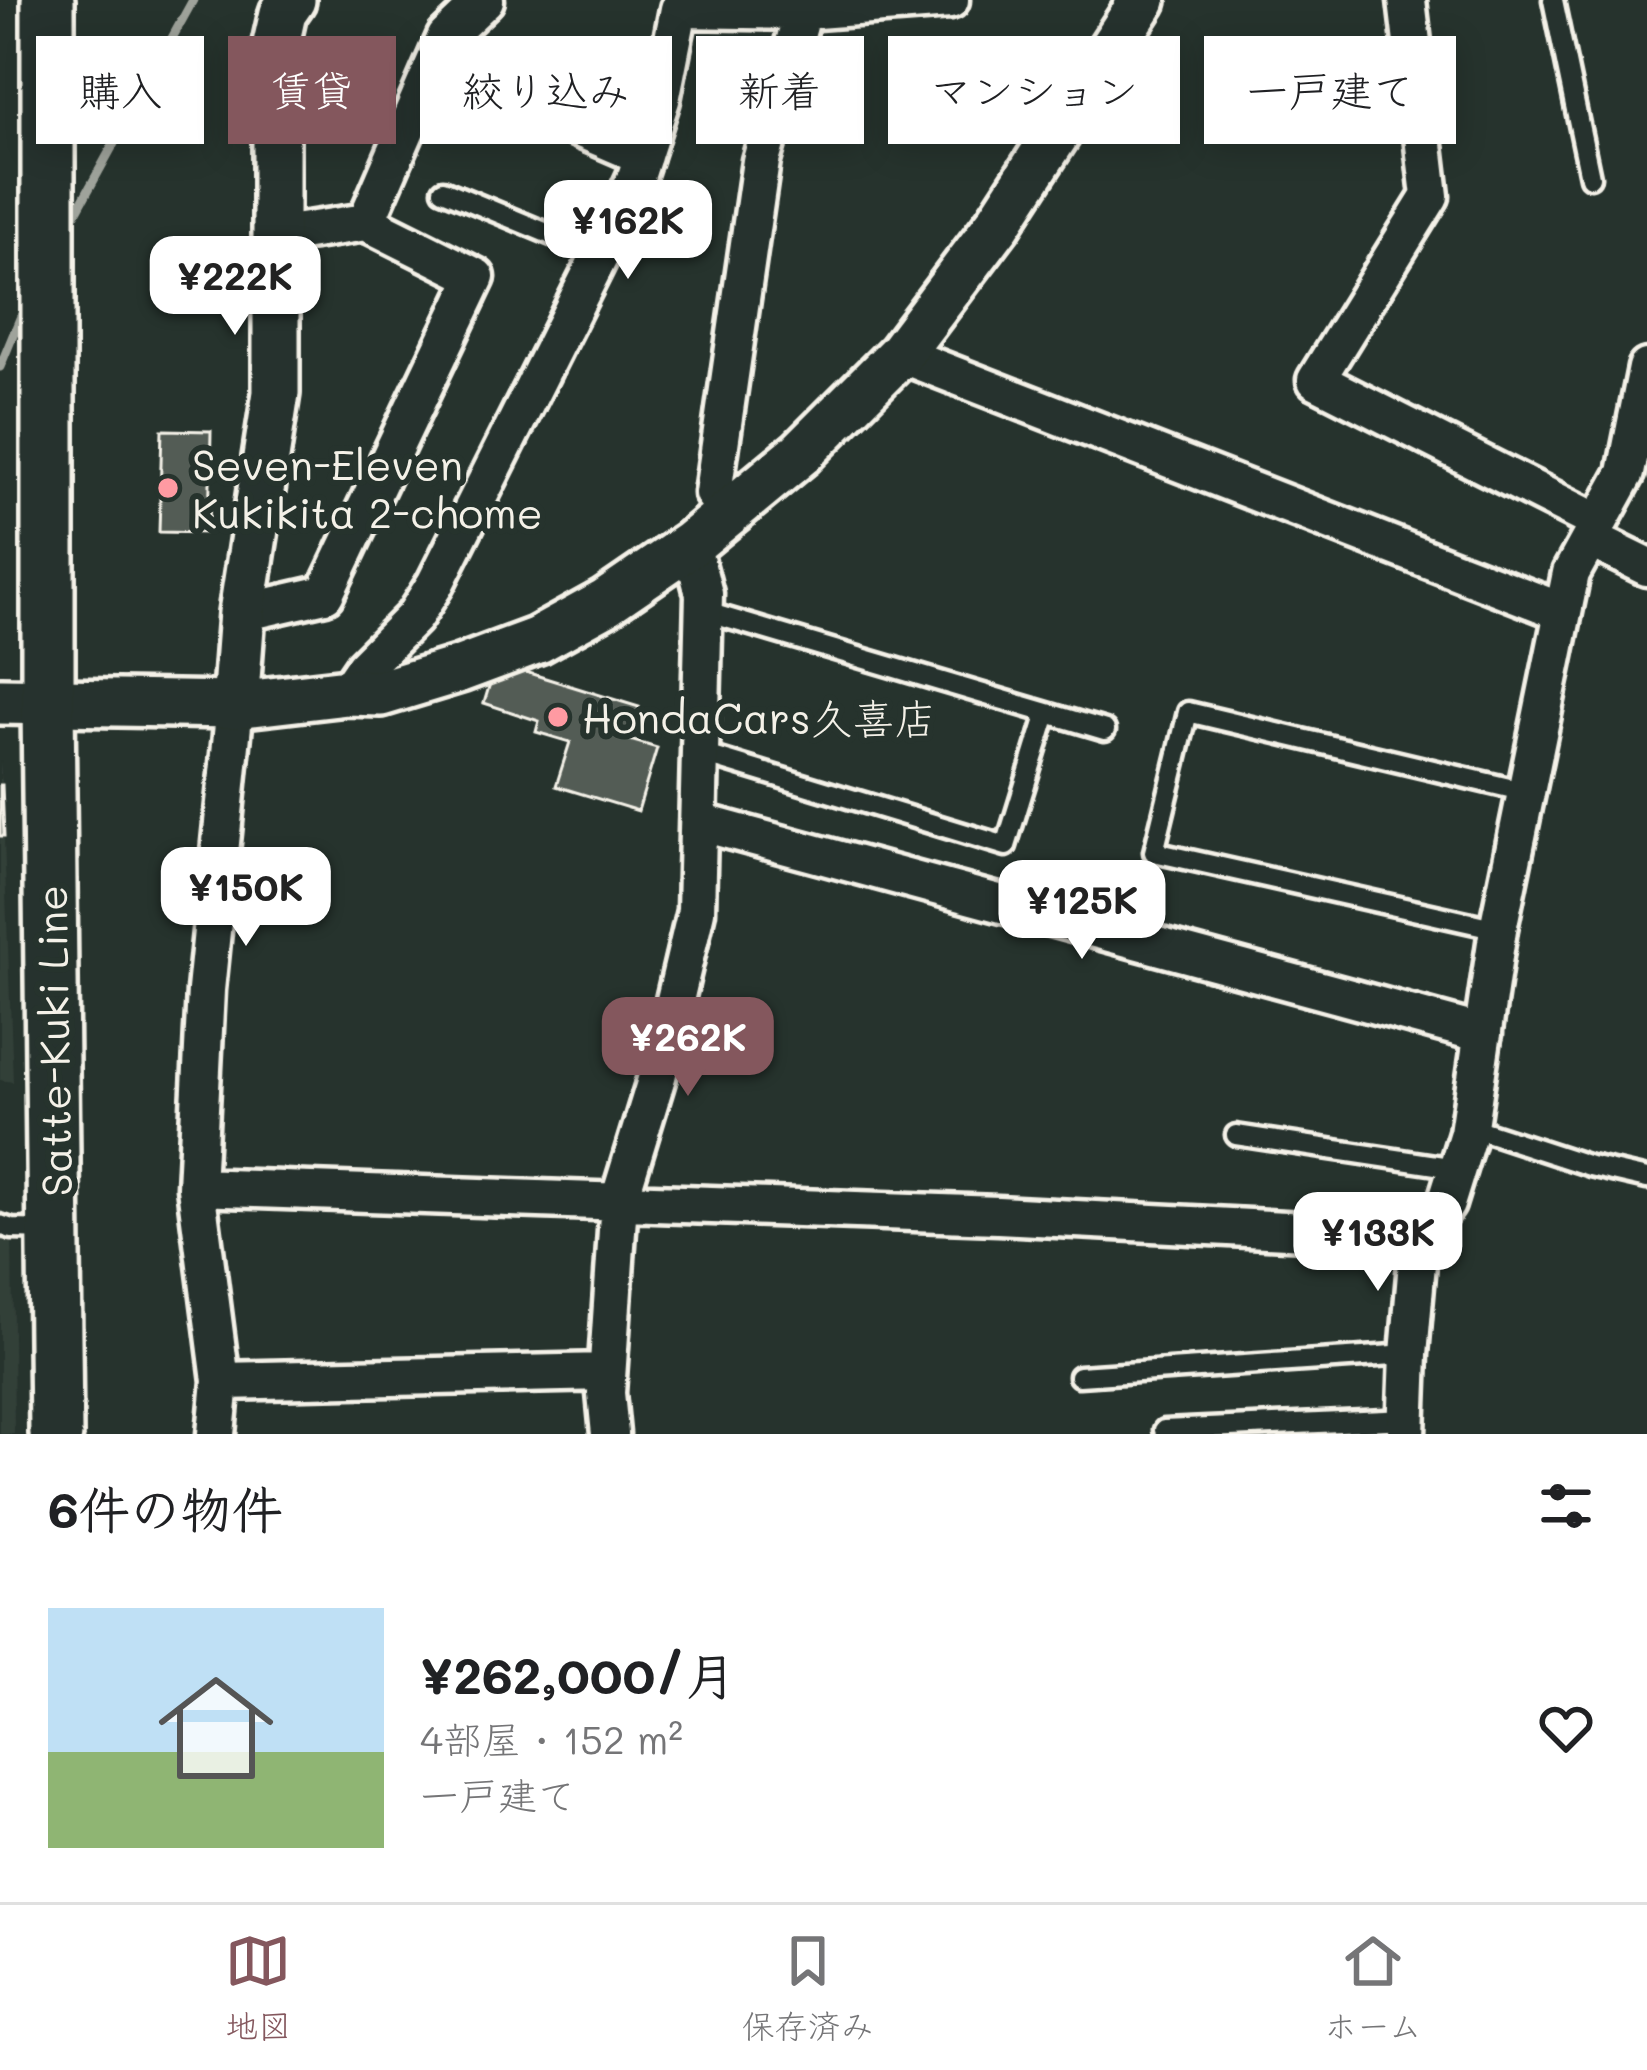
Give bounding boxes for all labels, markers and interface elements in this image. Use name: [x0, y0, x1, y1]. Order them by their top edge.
chip: 購入: [36, 36, 204, 144]
chip: 賃貸: [228, 36, 396, 144]
chip: 絞り込み: [420, 36, 672, 144]
chip: 新着: [696, 36, 864, 144]
chip: マンション: [888, 36, 1180, 144]
chip: 一戸建て: [1204, 36, 1456, 144]
pin: ¥162K: [544, 180, 712, 282]
text: ¥162K: [571, 193, 685, 244]
pin: ¥222K: [151, 236, 319, 338]
text: ¥222K: [177, 249, 293, 300]
place label: Seven-Eleven Kukikita 2-chome: [192, 437, 543, 540]
marker: Seven-Eleven Kukikita 2-chome: [155, 475, 181, 501]
place label: HondaCars久喜店: [582, 690, 937, 745]
marker: HondaCars久喜店: [545, 704, 571, 730]
pin: ¥150K: [162, 847, 330, 949]
text: ¥150K: [188, 860, 304, 911]
pin: ¥125K: [998, 860, 1166, 962]
text: ¥125K: [1025, 873, 1139, 924]
street label: Satte-Kuki Line: [23, 885, 83, 1197]
pin: ¥262K: [604, 997, 772, 1099]
text: ¥262K: [629, 1010, 747, 1061]
pin: ¥133K: [1294, 1192, 1462, 1294]
text: ¥133K: [1320, 1205, 1436, 1256]
icon: filters: [1533, 1473, 1599, 1539]
text: 6件の物件: [48, 1474, 283, 1541]
text: ¥262,000/月: [420, 1640, 736, 1707]
icon: home: [144, 1656, 288, 1800]
icon: heart: [1533, 1695, 1599, 1761]
text: 4部屋 · 152 m²: [420, 1713, 683, 1764]
text: 一戸建て: [420, 1769, 576, 1820]
tab: 地図: [225, 1928, 291, 2048]
tab: 保存済み: [742, 1928, 874, 2048]
tab: ホーム: [1324, 1928, 1422, 2048]

